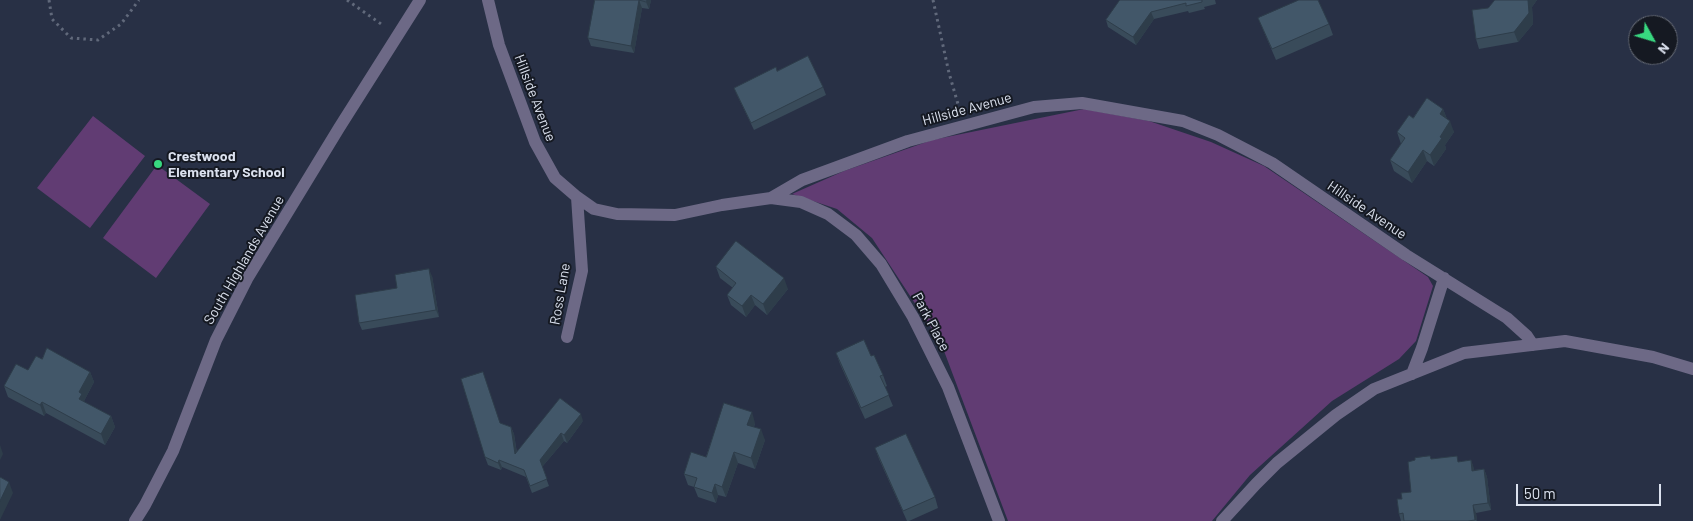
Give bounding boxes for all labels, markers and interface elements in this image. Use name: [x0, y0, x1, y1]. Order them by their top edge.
north arrow: [1628, 15, 1678, 65]
text: N: [1655, 40, 1674, 58]
street label: Hillside Avenue: [511, 52, 559, 144]
street label: Hillside Avenue: [920, 89, 1014, 129]
place label: Crestwood Elementary School: [168, 148, 285, 180]
marker: Crestwood Elementary School: [152, 158, 164, 170]
street label: Hillside Avenue: [1324, 177, 1410, 243]
street label: South Highlands Avenue: [200, 193, 288, 327]
street label: Ross Lane: [546, 262, 574, 326]
street label: Park Place: [909, 290, 953, 354]
scale bar: [1518, 474, 1663, 506]
text: 50 m: [1524, 484, 1556, 502]

